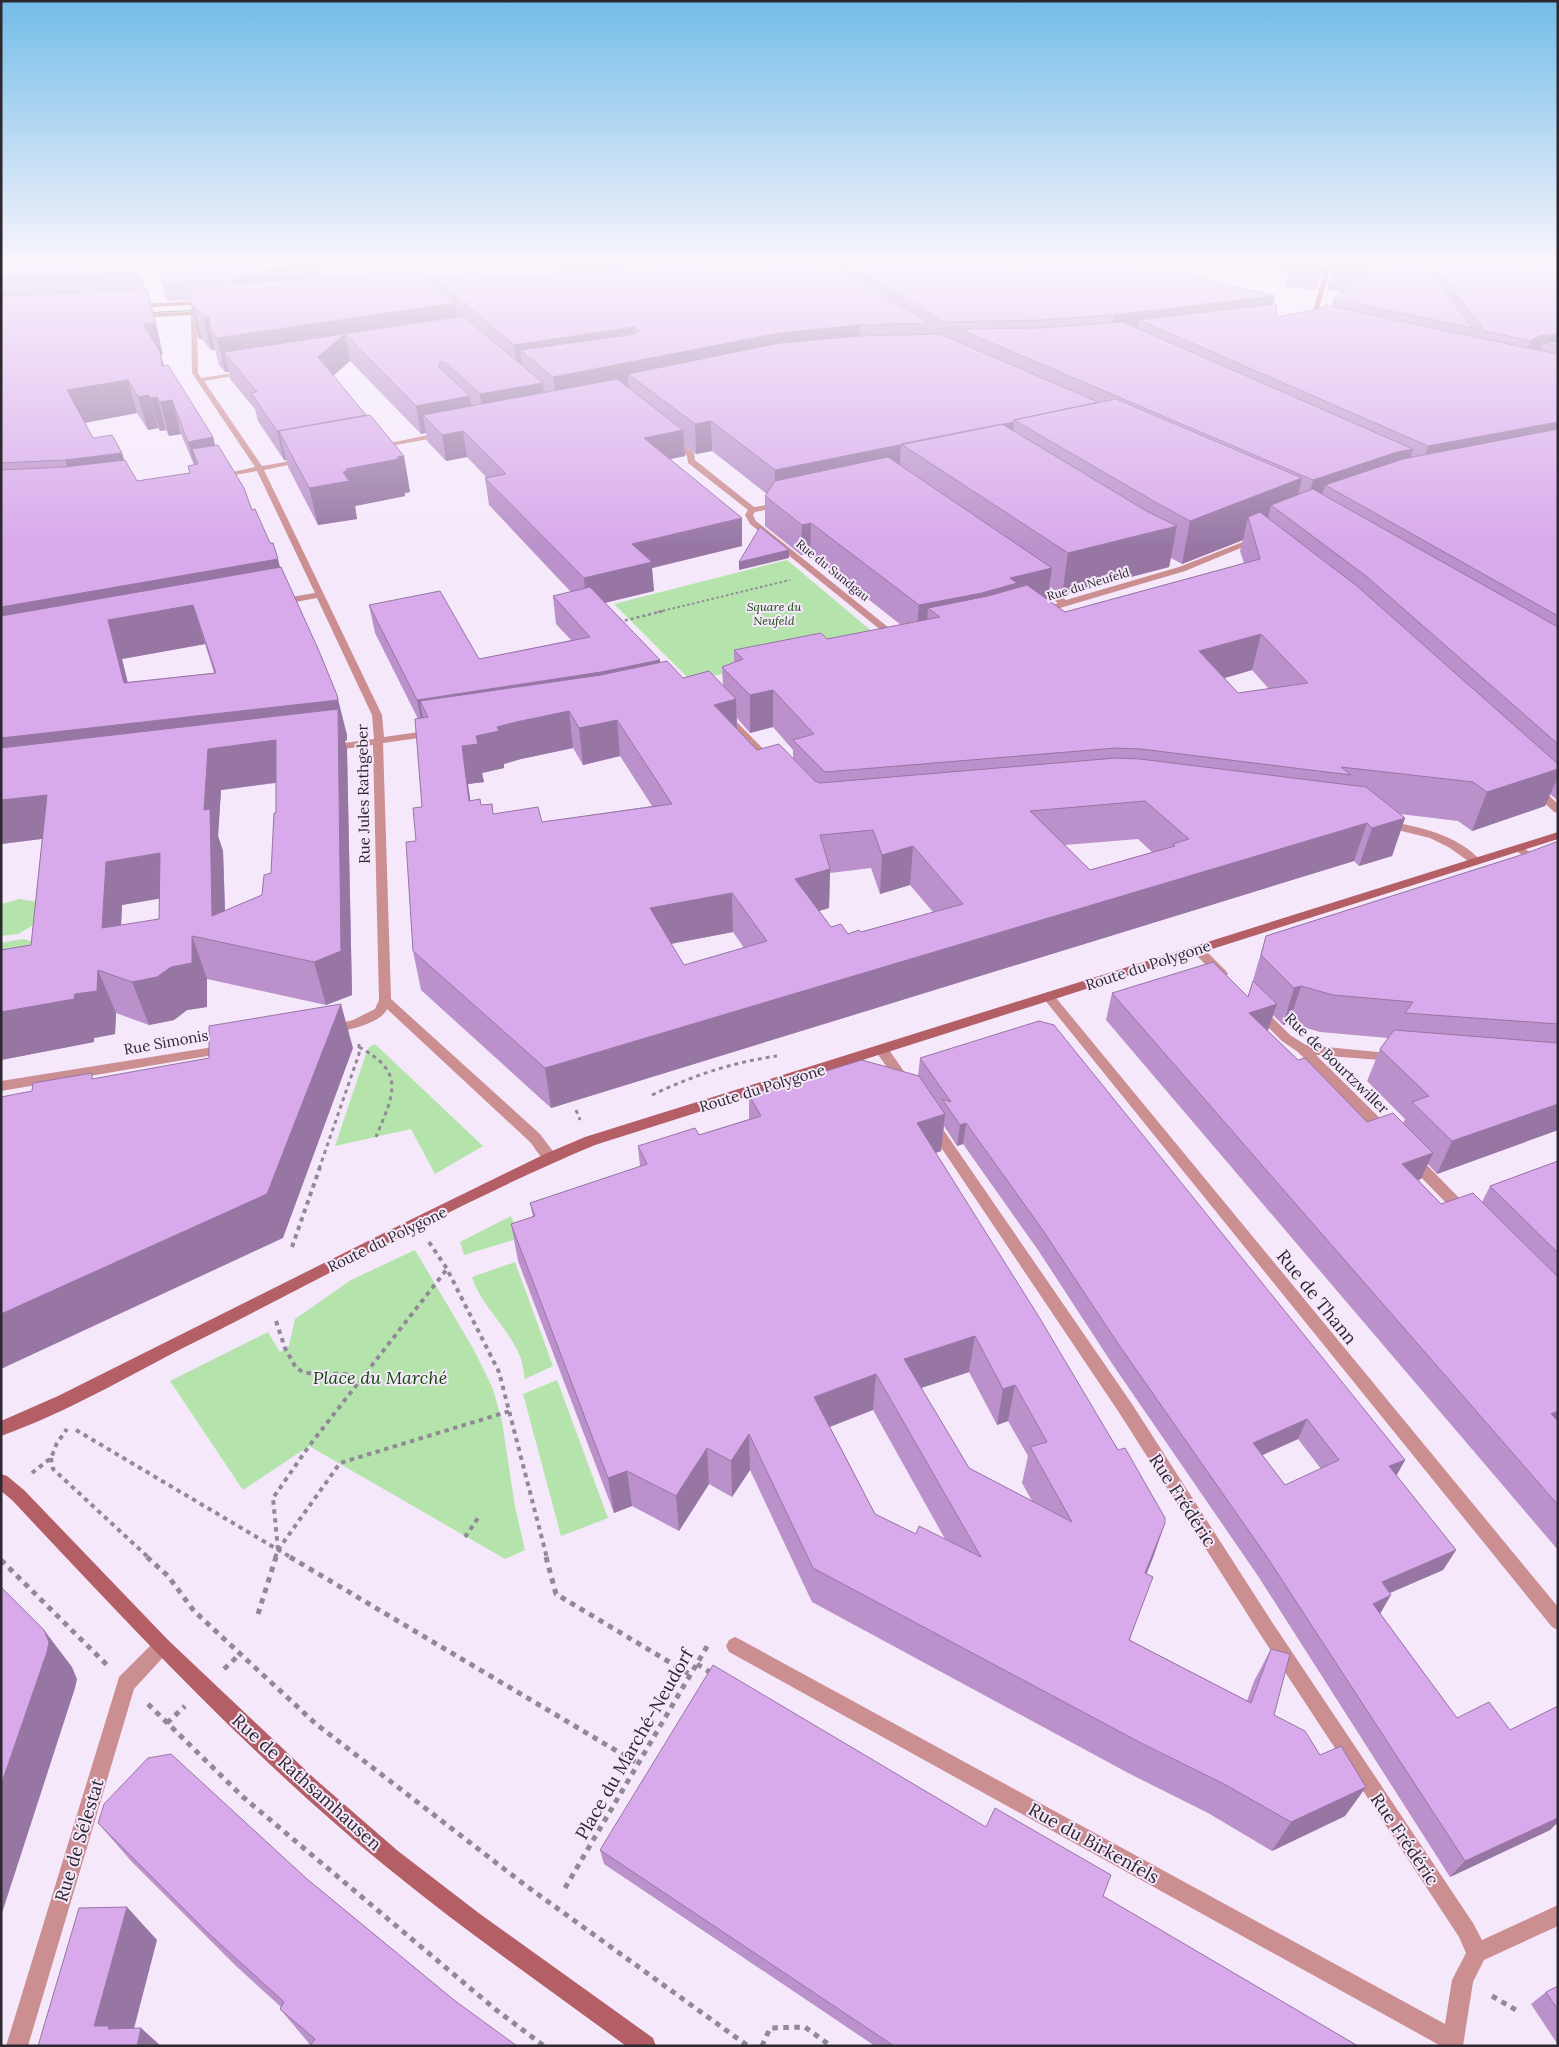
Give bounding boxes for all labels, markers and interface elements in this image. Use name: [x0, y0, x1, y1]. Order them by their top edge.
street label: Rue du Sundgau: [793, 536, 873, 604]
street label: Rue du Neufeld: [1045, 564, 1131, 604]
park label: Square du Neufeld: [747, 599, 802, 628]
street label: Rue Jules Rathgeber: [352, 724, 374, 864]
street label: Route du Polygone: [1083, 936, 1213, 994]
street label: Rue de Bourtzwiller: [1281, 1008, 1393, 1118]
street label: Rue Simonis: [122, 1025, 210, 1059]
street label: Route du Polygone: [697, 1060, 827, 1116]
street label: Route du Polygone: [324, 1202, 450, 1276]
street label: Rue de Thann: [1272, 1245, 1362, 1349]
park label: Place du Marché: [313, 1366, 447, 1389]
street label: Rue Frédéric: [1144, 1449, 1222, 1551]
street label: Place du Marché-Neudorf: [570, 1643, 699, 1844]
street label: Rue de Rathsamhausen: [227, 1709, 387, 1855]
street label: Rue de Sélestat: [49, 1775, 109, 1904]
street label: Rue Frédéric: [1366, 1788, 1444, 1890]
street label: Rue du Birkenfels: [1025, 1798, 1163, 1888]

